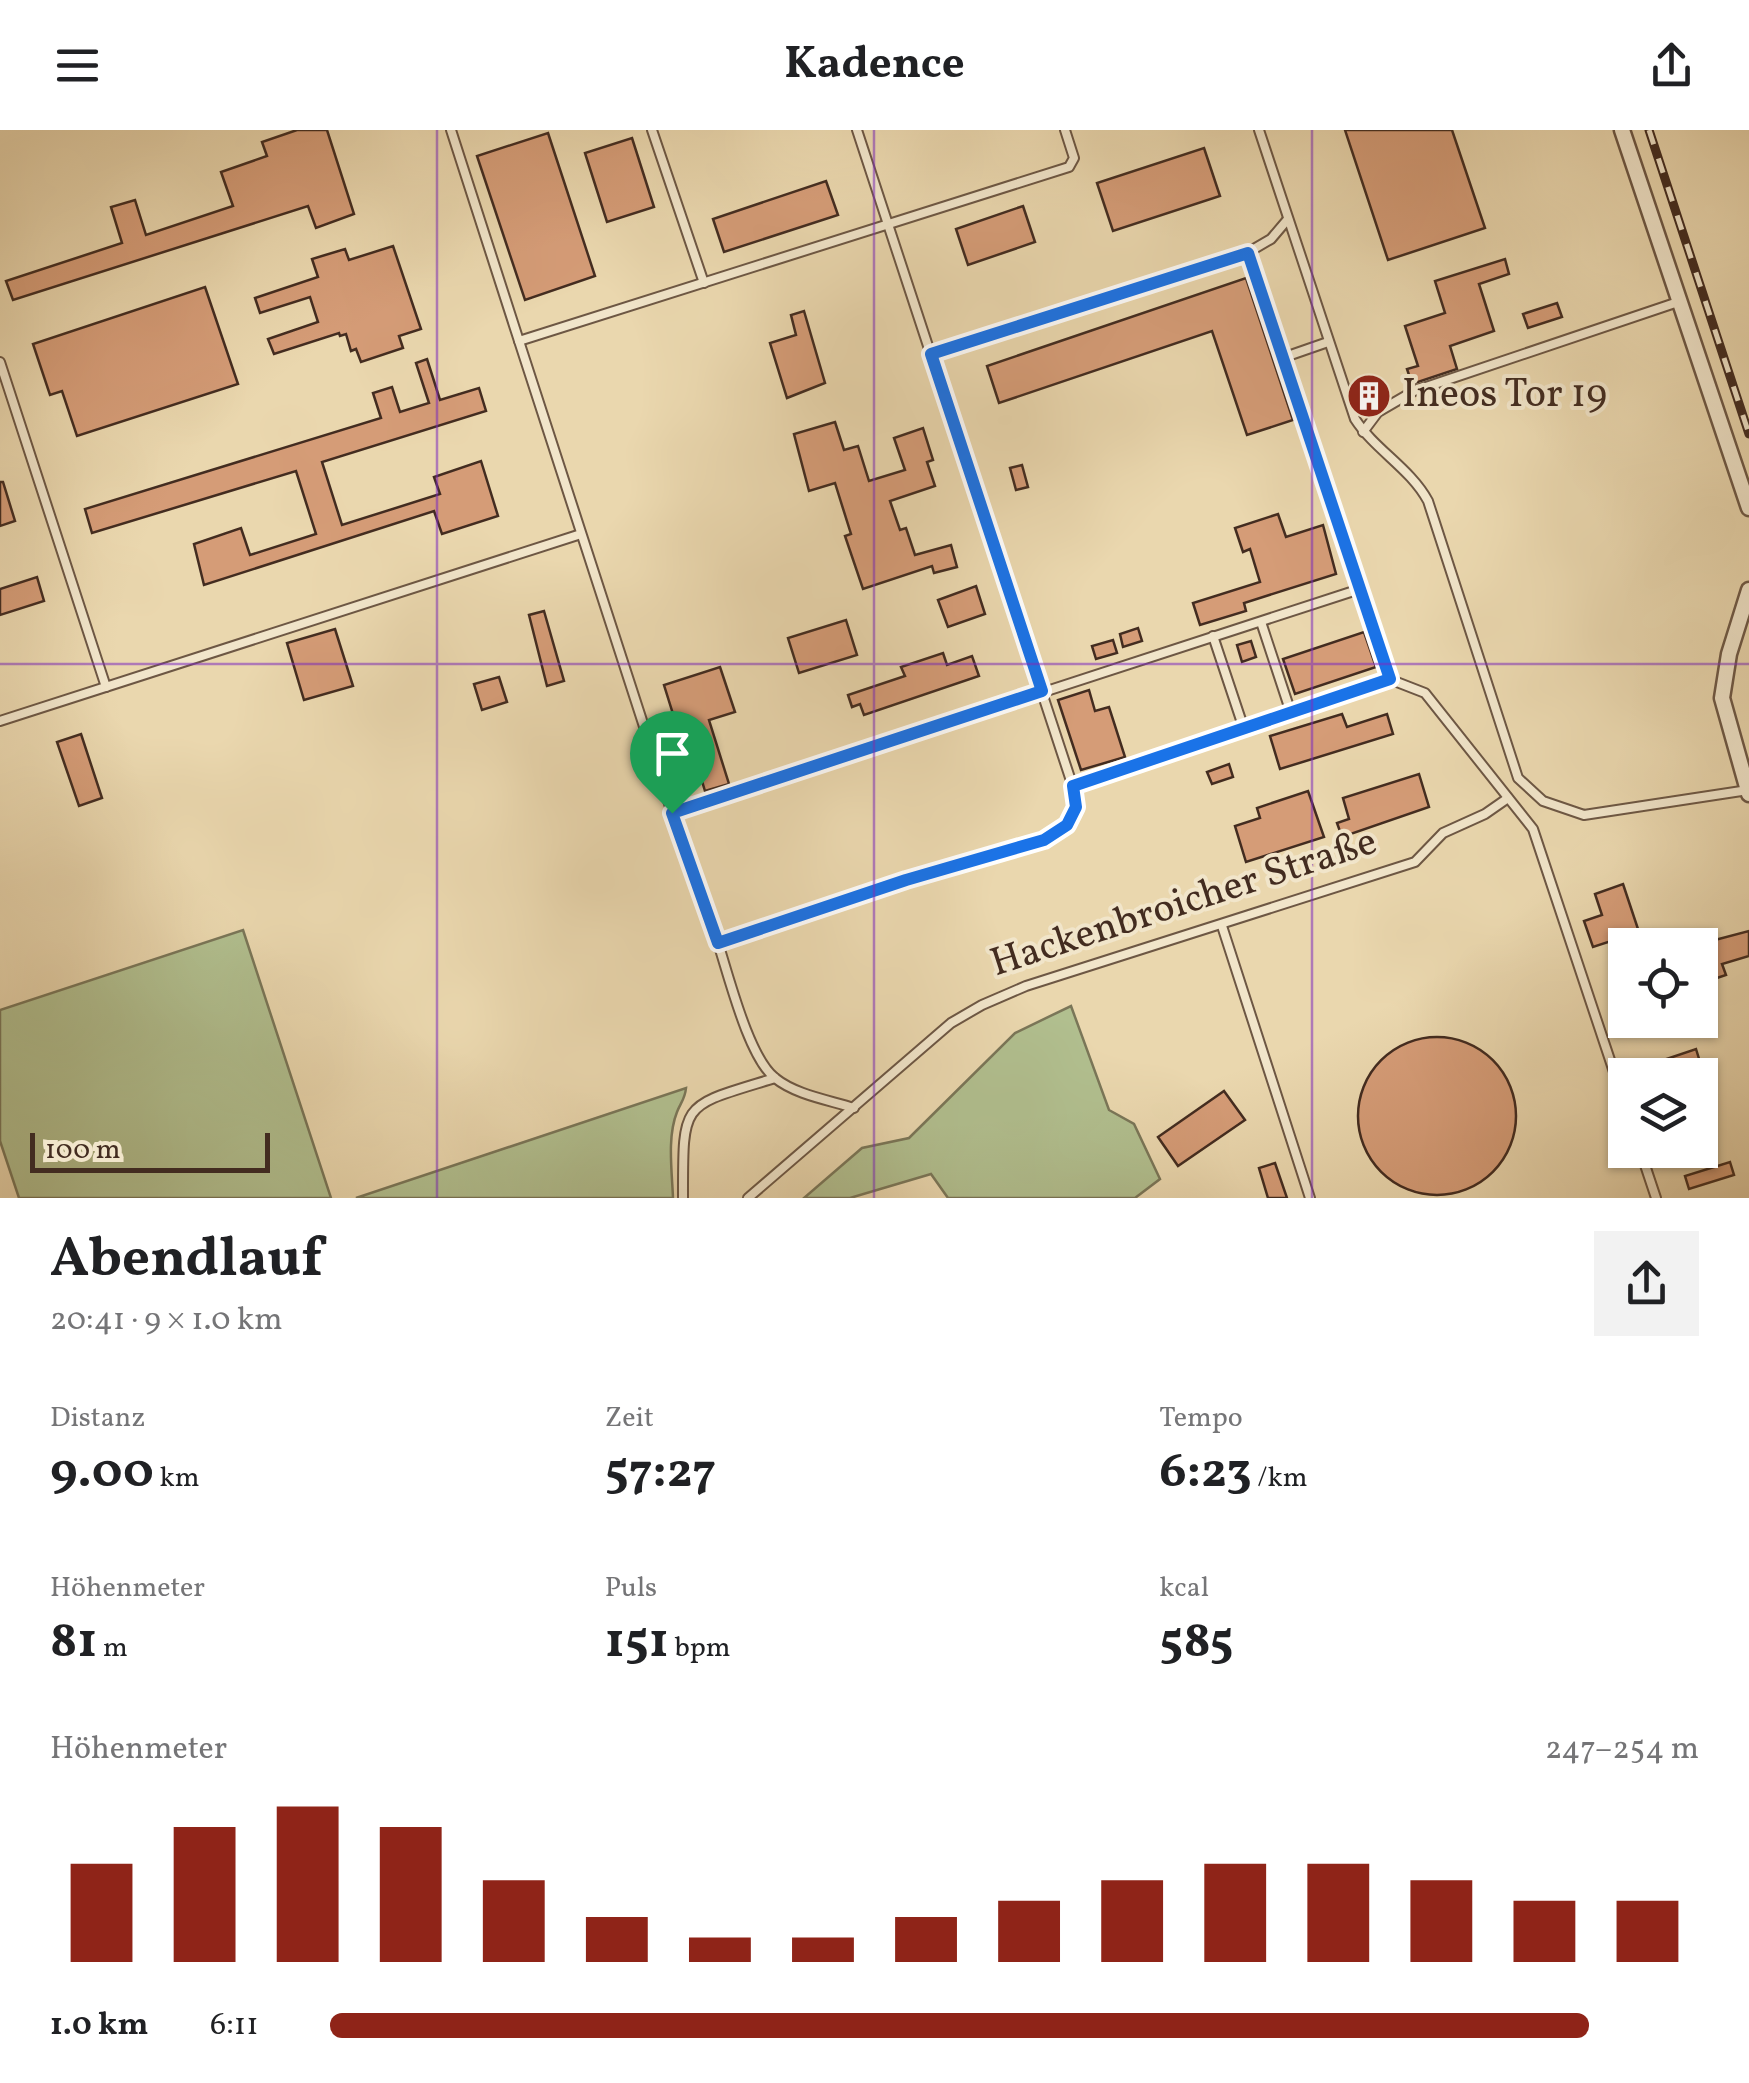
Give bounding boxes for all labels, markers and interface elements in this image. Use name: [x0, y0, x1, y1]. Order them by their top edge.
text: Kadence: [784, 34, 965, 97]
icon: menu: [50, 38, 105, 93]
icon: share: [1644, 38, 1699, 93]
place label: Ineos Tor 19: [1402, 368, 1607, 424]
building icon: Ineos Tor 19: [1346, 373, 1392, 419]
pin: [630, 711, 715, 814]
icon: arrive: [645, 726, 700, 781]
street label: Hackenbroicher Straße: [984, 815, 1384, 993]
map controls: [1608, 928, 1718, 1168]
button: locate: [1608, 928, 1718, 1038]
button: layers: [1608, 1058, 1718, 1168]
scale bar: [30, 1128, 270, 1172]
text: 100 m: [45, 1131, 120, 1170]
text: Abendlauf: [50, 1223, 323, 1299]
button: share: [1594, 1231, 1699, 1336]
text: 20:41 · 9 × 1.0 km: [50, 1299, 283, 1343]
text: Distanz: [50, 1399, 145, 1438]
text: Zeit: [605, 1399, 654, 1438]
text: Tempo: [1159, 1399, 1243, 1438]
text: 9.00: [50, 1438, 154, 1508]
text: 57:27: [605, 1438, 716, 1508]
text: 6:23: [1159, 1438, 1252, 1508]
text: km: [154, 1459, 200, 1498]
text: /km: [1252, 1459, 1308, 1498]
text: Höhenmeter: [50, 1569, 205, 1608]
text: Puls: [605, 1569, 657, 1608]
text: kcal: [1159, 1569, 1209, 1608]
text: 81: [50, 1608, 97, 1678]
text: 151: [605, 1608, 669, 1678]
text: 585: [1159, 1608, 1234, 1678]
text: m: [97, 1629, 128, 1668]
text: bpm: [669, 1629, 731, 1668]
text: Höhenmeter: [50, 1728, 227, 1772]
text: 247–254 m: [1545, 1728, 1699, 1772]
text: 1.0 km: [50, 2004, 148, 2048]
text: 6:11: [210, 2004, 259, 2048]

